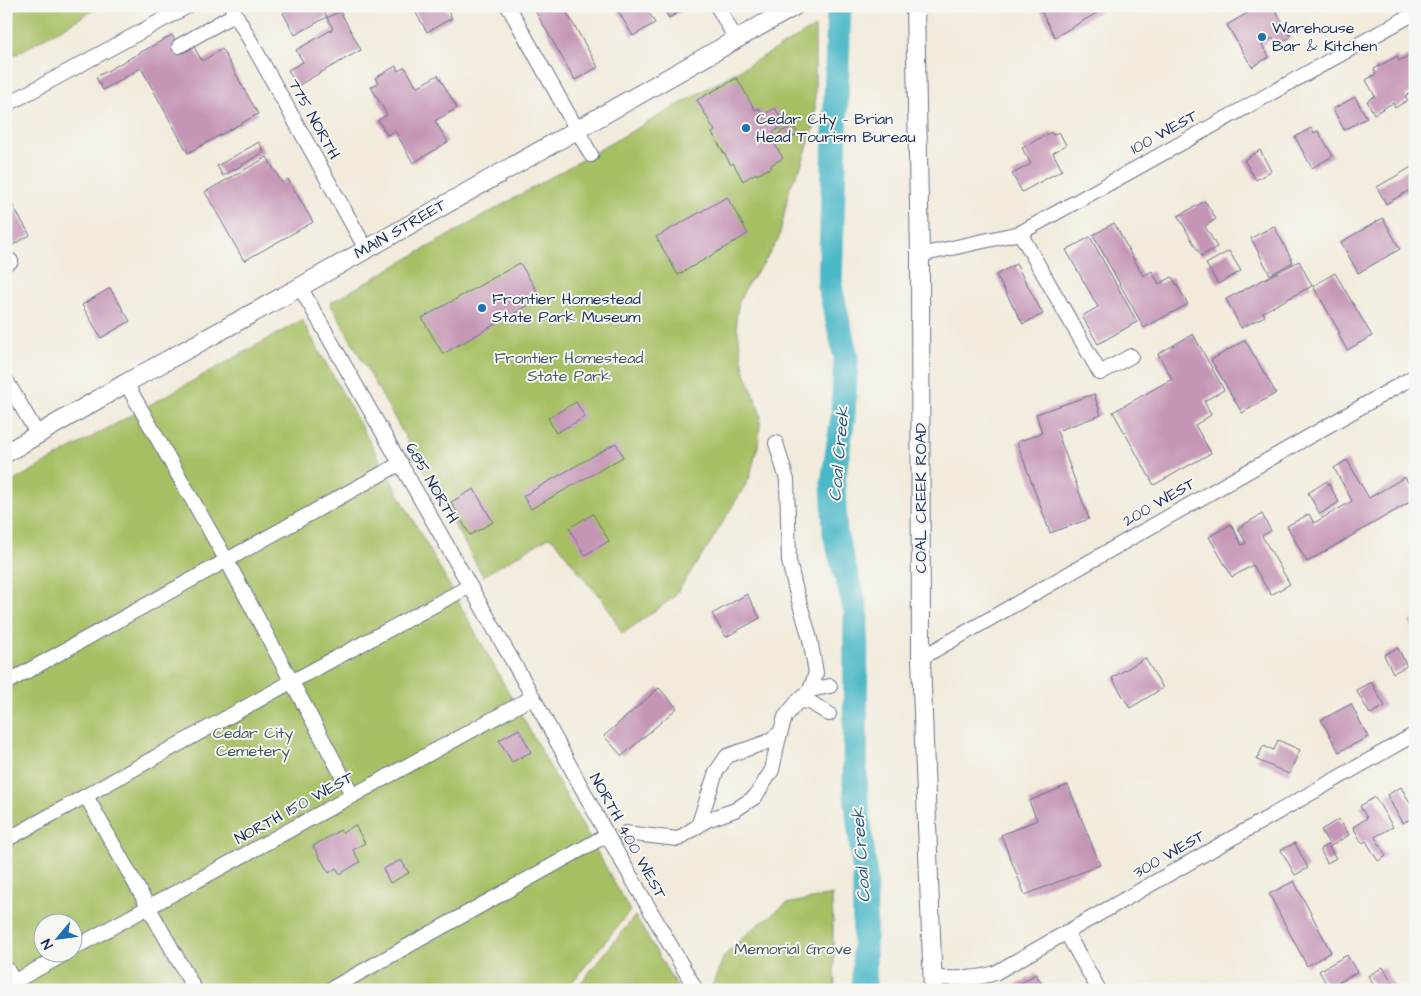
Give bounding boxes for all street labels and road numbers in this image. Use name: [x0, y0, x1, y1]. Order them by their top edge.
street label: 775 NORTH: [283, 75, 345, 164]
street label: 100 WEST: [1127, 105, 1201, 159]
street label: MAIN STREET: [350, 194, 450, 264]
street label: COAL CREEK ROAD: [910, 423, 932, 573]
street label: 685 NORTH: [400, 439, 464, 528]
street label: 200 WEST: [1119, 472, 1199, 532]
street label: NORTH 150 WEST: [231, 766, 357, 850]
street label: NORTH 400 WEST: [584, 769, 672, 903]
street label: 300 WEST: [1129, 825, 1209, 883]

